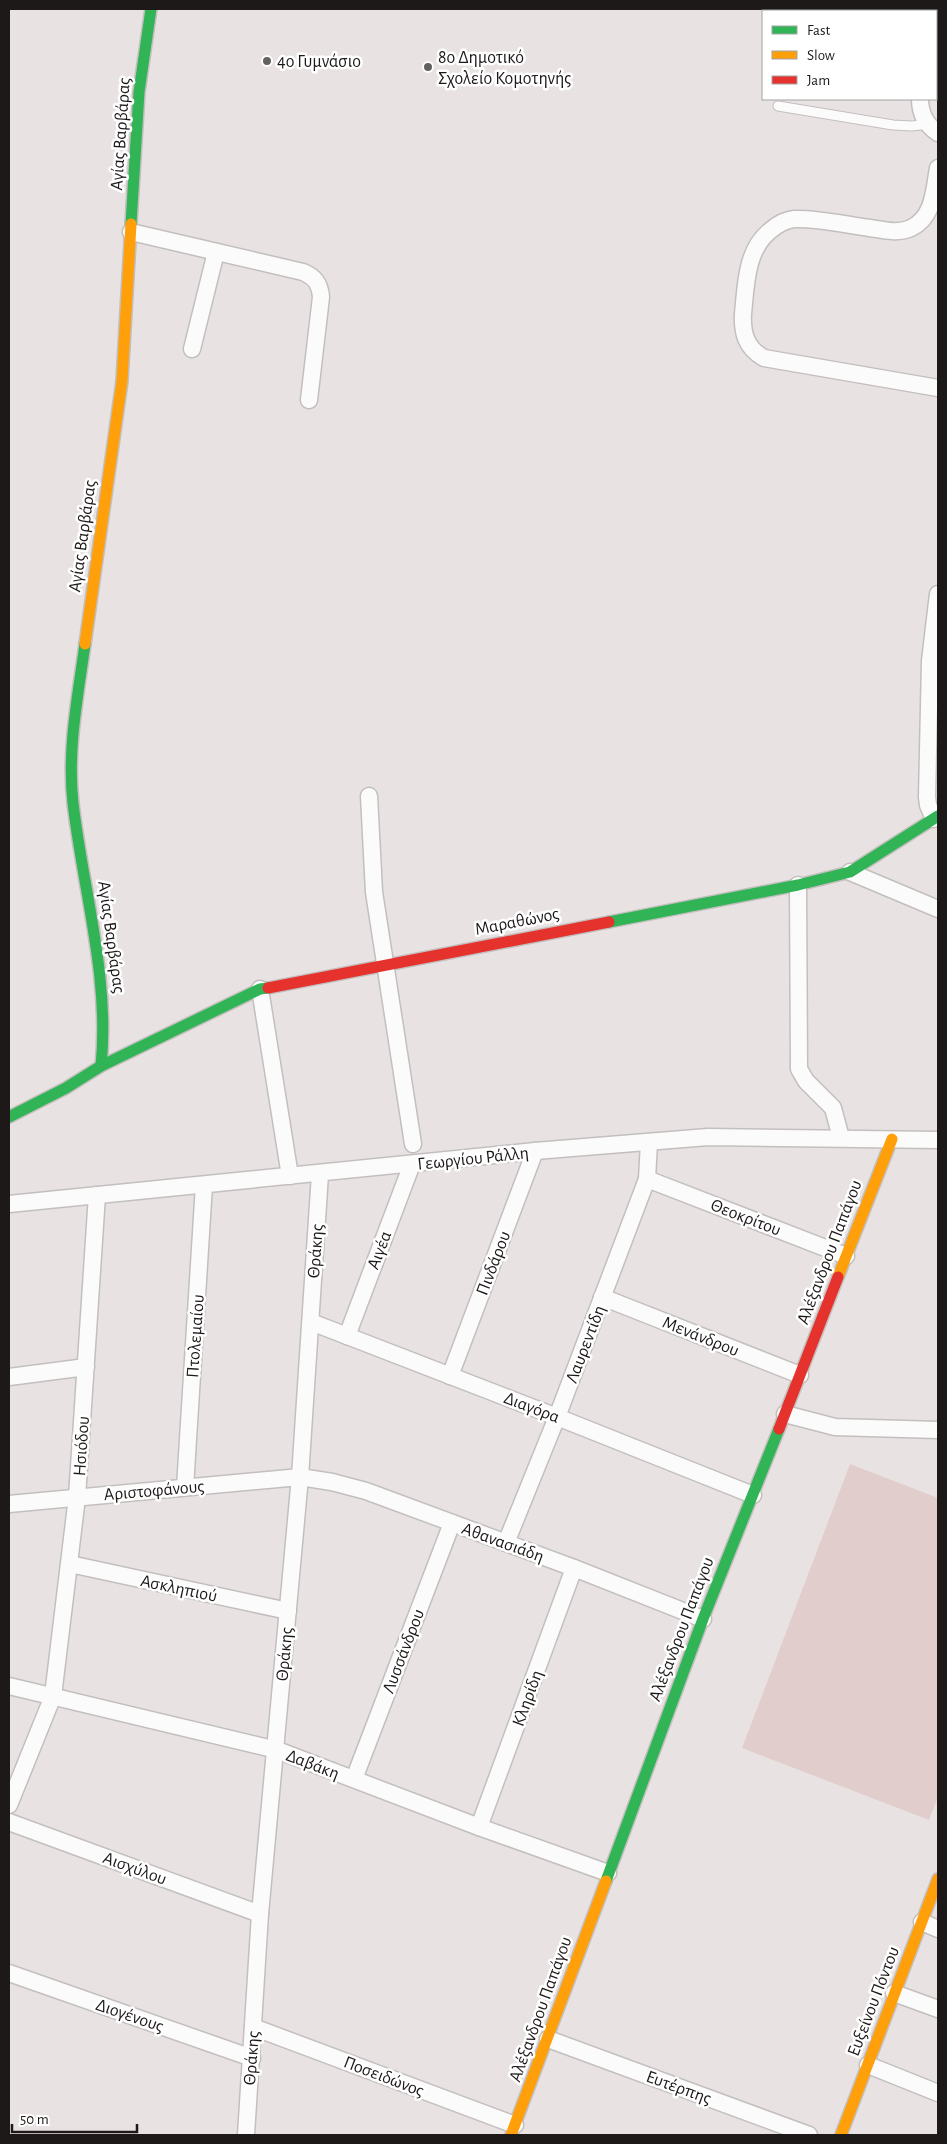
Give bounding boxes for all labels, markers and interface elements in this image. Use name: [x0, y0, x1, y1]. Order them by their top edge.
legend: [762, 10, 937, 100]
text: Fast: [807, 23, 831, 38]
text: Slow: [807, 48, 835, 63]
place label: 8ο Δημοτικό Σχολείο Κομοτηνής: [438, 49, 571, 88]
place label: 4ο Γυμνάσιο: [277, 53, 361, 71]
marker: 4ο Γυμνάσιο: [261, 55, 273, 67]
marker: 8ο Δημοτικό Σχολείο Κομοτηνής: [422, 61, 434, 73]
text: Jam: [807, 73, 830, 88]
street label: Αγίας Βαρβάρας: [107, 77, 134, 191]
street label: Αγίας Βαρβάρας: [65, 479, 100, 593]
street label: Αγίας Βαρβάρας: [94, 880, 129, 994]
street label: Μαραθώνος: [474, 905, 561, 939]
street label: Γεωργίου Ράλλη: [416, 1143, 530, 1174]
street label: Αλέξανδρου Παπάγου: [794, 1178, 866, 1327]
street label: Θεοκρίτου: [708, 1195, 784, 1240]
street label: Θράκης: [305, 1223, 327, 1279]
street label: Αιγέα: [364, 1229, 395, 1272]
street label: Πινδάρου: [473, 1229, 514, 1298]
street label: Πτολεμαίου: [183, 1294, 208, 1378]
street label: Λαυρεντίδη: [562, 1303, 609, 1386]
street label: Μενάνδρου: [660, 1313, 741, 1360]
street label: Διαγόρα: [501, 1389, 562, 1427]
street label: Ησιόδου: [71, 1415, 93, 1477]
street label: Αριστοφάνους: [103, 1478, 205, 1504]
street label: Αθανασιάδη: [459, 1520, 546, 1566]
street label: Αλέξανδρου Παπάγου: [646, 1555, 718, 1704]
street label: Ασκληπιού: [139, 1572, 219, 1606]
street label: Λυσσάνδρου: [380, 1607, 428, 1696]
street label: Θράκης: [274, 1626, 296, 1682]
street label: Κληρίδη: [509, 1668, 546, 1729]
street label: Δαβάκη: [284, 1747, 342, 1783]
street label: Αισχύλου: [100, 1849, 169, 1889]
street label: Αλέξανδρου Παπάγου: [506, 1934, 576, 2084]
street label: Ευξείνου Πόντου: [844, 1944, 903, 2059]
street label: Διογένους: [93, 1996, 166, 2036]
street label: Θράκης: [241, 2030, 263, 2086]
street label: Ποσειδώνος: [341, 2053, 426, 2100]
street label: Ευτέρπης: [644, 2068, 714, 2108]
scale bar: [12, 2102, 138, 2134]
text: 50 m: [20, 2112, 49, 2127]

